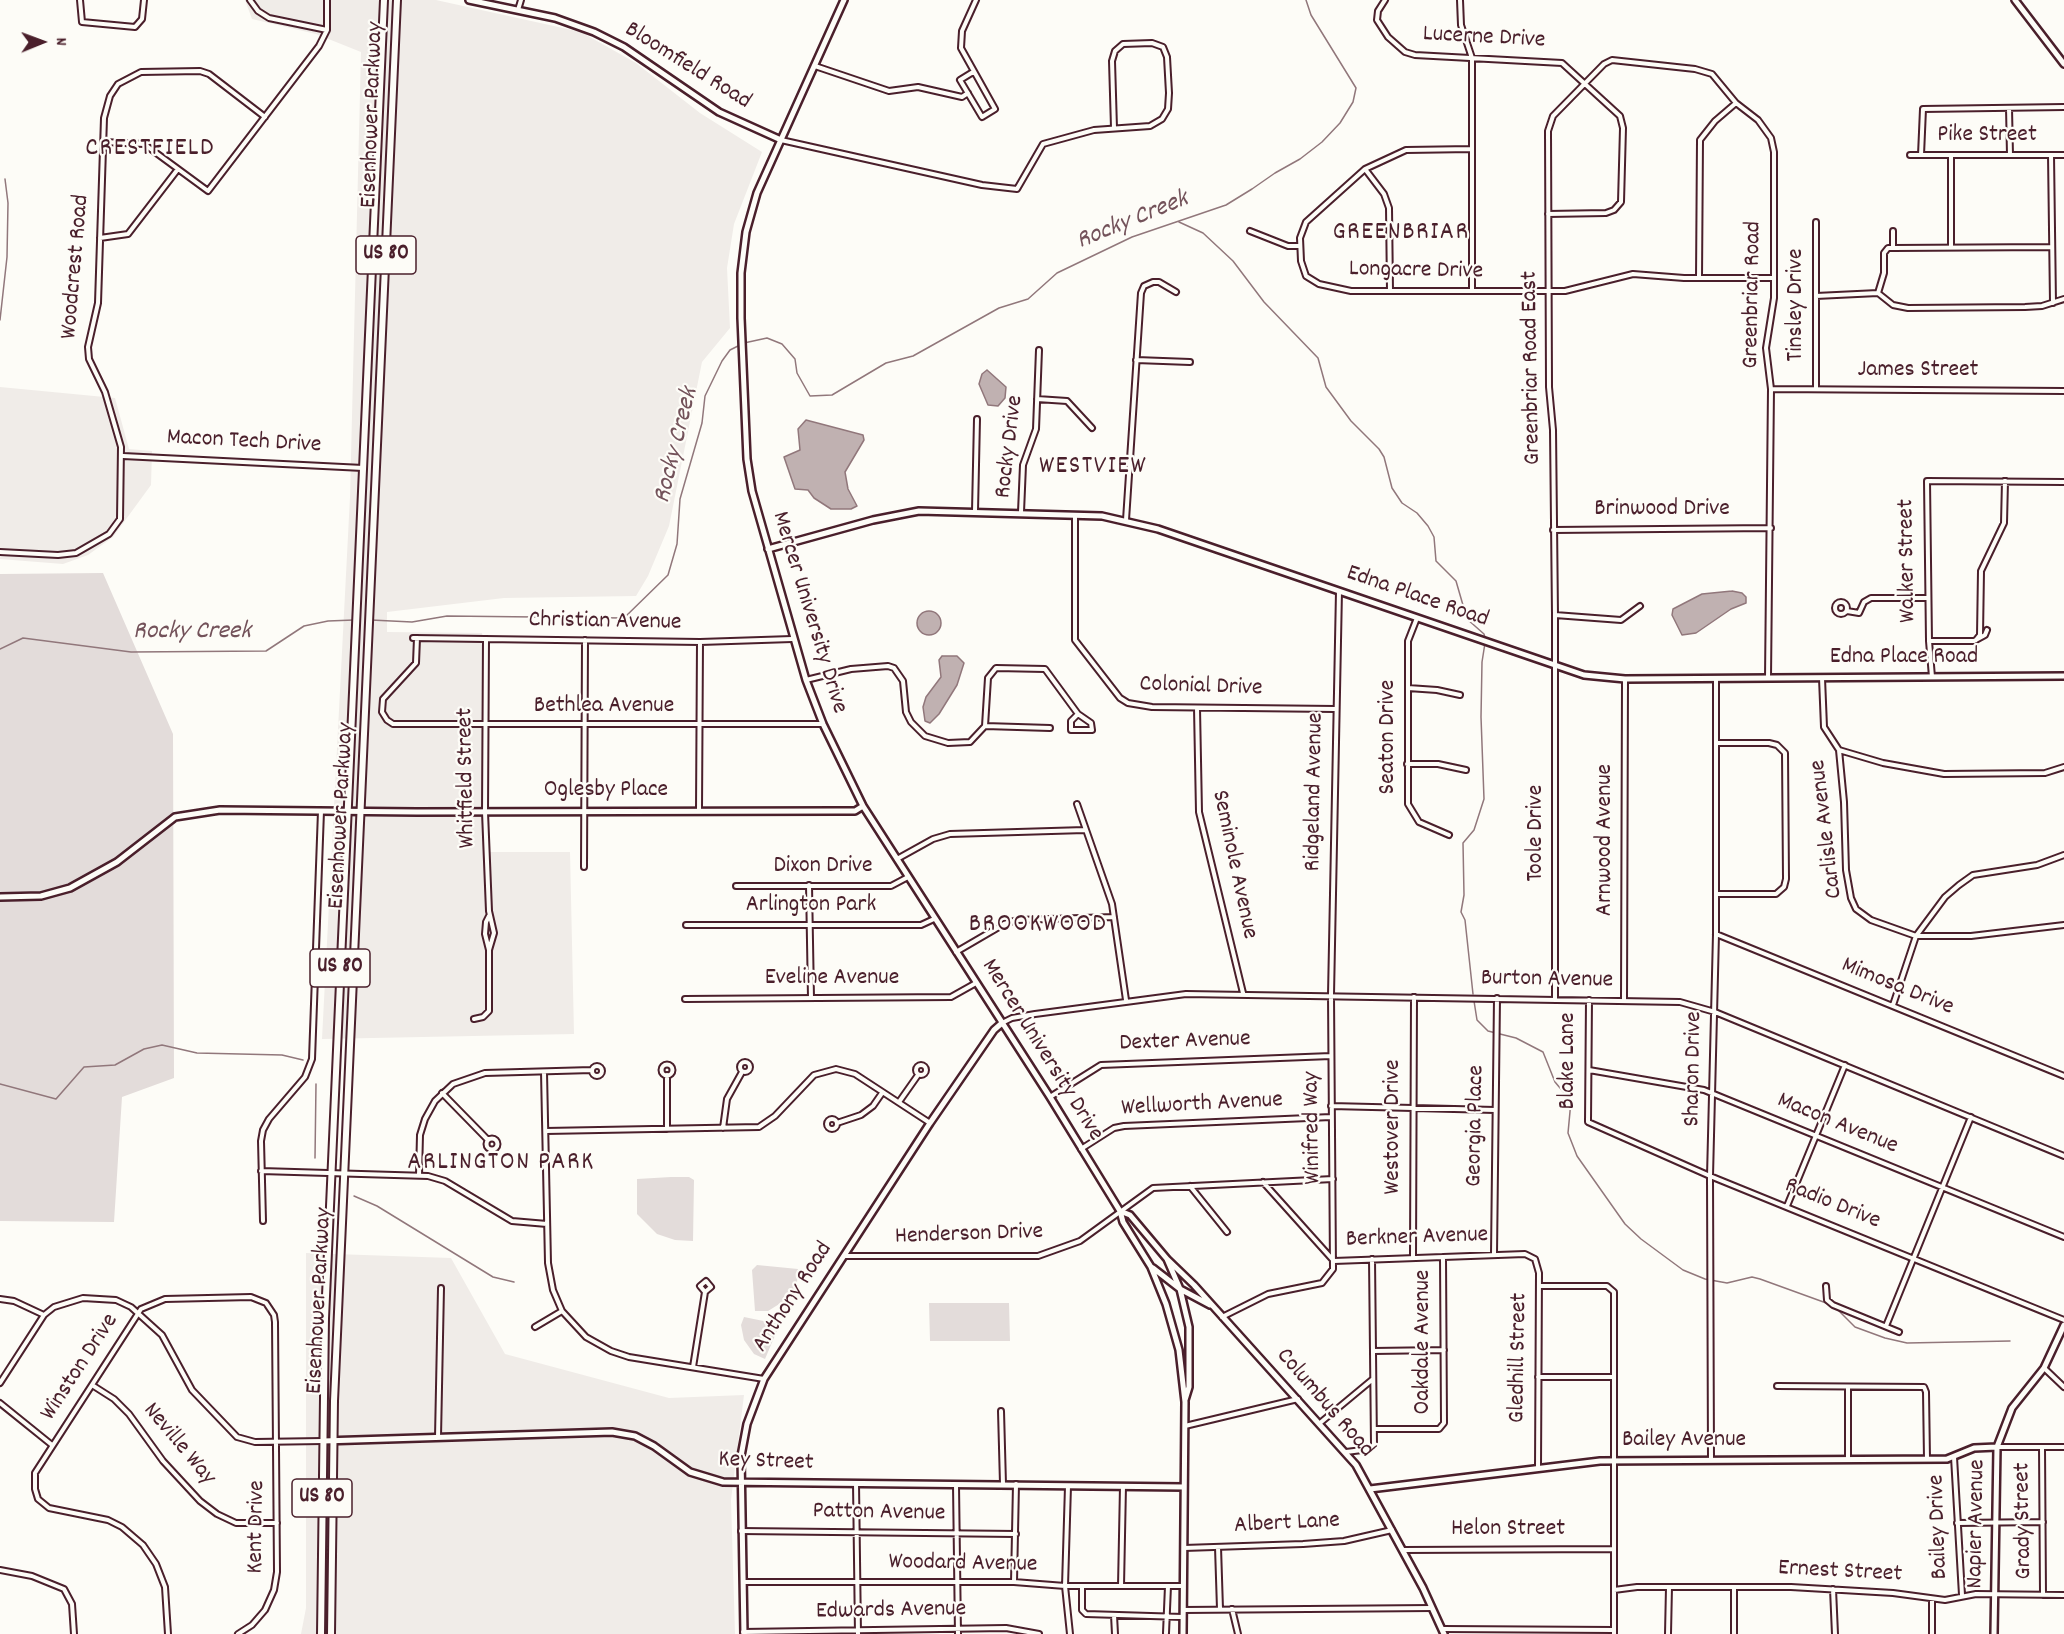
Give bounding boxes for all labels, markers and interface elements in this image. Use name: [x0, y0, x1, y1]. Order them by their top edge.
north arrow: [12, 12, 72, 72]
street label: Bloomfield Road: [618, 17, 756, 117]
street label: Eisenhower Parkway: [356, 21, 392, 209]
street label: Lucerne Drive: [1422, 21, 1546, 57]
text: N: [49, 38, 72, 46]
street label: Pike Street: [1937, 123, 2037, 151]
district label: CRESTFIELD: [85, 134, 215, 166]
water label: Rocky Creek: [1073, 185, 1193, 259]
street label: Woodcrest Road: [56, 194, 98, 340]
district label: GREENBRIAR: [1332, 218, 1470, 250]
street label: Greenbriar Road: [1738, 221, 1770, 369]
road number: US 80: [356, 236, 416, 274]
street label: Tinsley Drive: [1784, 249, 1812, 361]
street label: Longacre Drive: [1349, 256, 1483, 288]
street label: Greenbriar Road East: [1517, 271, 1549, 465]
street label: James Street: [1858, 358, 1978, 386]
water label: Rocky Creek: [649, 385, 707, 507]
street label: Rocky Drive: [990, 394, 1032, 500]
street label: Macon Tech Drive: [166, 425, 322, 461]
district label: WESTVIEW: [1039, 452, 1147, 484]
street label: Brinwood Drive: [1594, 497, 1730, 525]
street label: Walker Street: [1894, 499, 1924, 623]
street label: Mercer University Drive: [764, 509, 852, 717]
street label: Edna Place Road: [1342, 560, 1492, 636]
street label: Christian Avenue: [528, 607, 682, 639]
water label: Rocky Creek: [133, 617, 251, 649]
street label: Edna Place Road: [1830, 645, 1978, 673]
street label: Colonial Drive: [1139, 671, 1263, 705]
street label: Seaton Drive: [1376, 680, 1404, 794]
street label: Bethlea Avenue: [534, 694, 674, 722]
street label: Whitfield Street: [452, 708, 484, 848]
street label: Ridgeland Avenue: [1300, 712, 1332, 872]
street label: Eisenhower Parkway: [324, 722, 362, 910]
street label: Carlisle Avenue: [1805, 758, 1851, 900]
street label: Arnwood Avenue: [1593, 764, 1621, 916]
street label: Oglesby Place: [544, 778, 668, 806]
street label: Toole Drive: [1524, 785, 1552, 881]
street label: Seminole Avenue: [1203, 788, 1263, 942]
street label: Dixon Drive: [773, 854, 873, 882]
street label: Arlington Park: [746, 893, 876, 921]
district label: BROOKWOOD: [969, 910, 1107, 942]
road number: US 80: [310, 949, 370, 987]
street label: Mimosa Drive: [1837, 952, 1957, 1024]
street label: Mercer University Drive: [973, 955, 1109, 1147]
street label: Burton Avenue: [1481, 965, 1613, 997]
street label: Eveline Avenue: [765, 966, 899, 994]
street label: Sharon Drive: [1680, 1011, 1710, 1127]
street label: Blake Lane: [1556, 1013, 1584, 1109]
street label: Dexter Avenue: [1119, 1026, 1251, 1060]
street label: Westover Drive: [1381, 1059, 1409, 1195]
street label: Georgia Place: [1462, 1065, 1492, 1187]
street label: Winifred Way: [1299, 1071, 1329, 1185]
street label: Wellworth Avenue: [1120, 1087, 1284, 1125]
street label: Macon Avenue: [1772, 1088, 1902, 1162]
district label: ARLINGTON PARK: [407, 1148, 595, 1180]
street label: Radio Drive: [1780, 1173, 1884, 1237]
street label: Eisenhower Parkway: [302, 1207, 340, 1395]
street label: Henderson Drive: [894, 1219, 1044, 1253]
street label: Berkner Avenue: [1345, 1222, 1489, 1256]
street label: Anthony Road: [748, 1237, 840, 1359]
street label: Oakdale Avenue: [1411, 1270, 1439, 1414]
street label: Gledhill Street: [1504, 1293, 1536, 1423]
street label: Winston Drive: [36, 1309, 126, 1427]
street label: Columbus Road: [1268, 1343, 1380, 1465]
street label: Neville Way: [135, 1398, 221, 1492]
street label: Bailey Avenue: [1622, 1428, 1746, 1456]
street label: Key Street: [718, 1447, 814, 1479]
street label: Napier Avenue: [1962, 1459, 1994, 1589]
street label: Grady Street: [2010, 1462, 2040, 1580]
street label: Bailey Drive: [1924, 1474, 1956, 1580]
road number: US 80: [292, 1479, 352, 1517]
street label: Kent Drive: [243, 1480, 273, 1574]
street label: Patton Avenue: [812, 1498, 946, 1530]
street label: Albert Lane: [1233, 1508, 1341, 1542]
street label: Helon Street: [1451, 1517, 1565, 1545]
street label: Woodard Avenue: [888, 1549, 1038, 1581]
street label: Ernest Street: [1777, 1555, 1903, 1591]
street label: Edwards Avenue: [816, 1596, 966, 1628]

